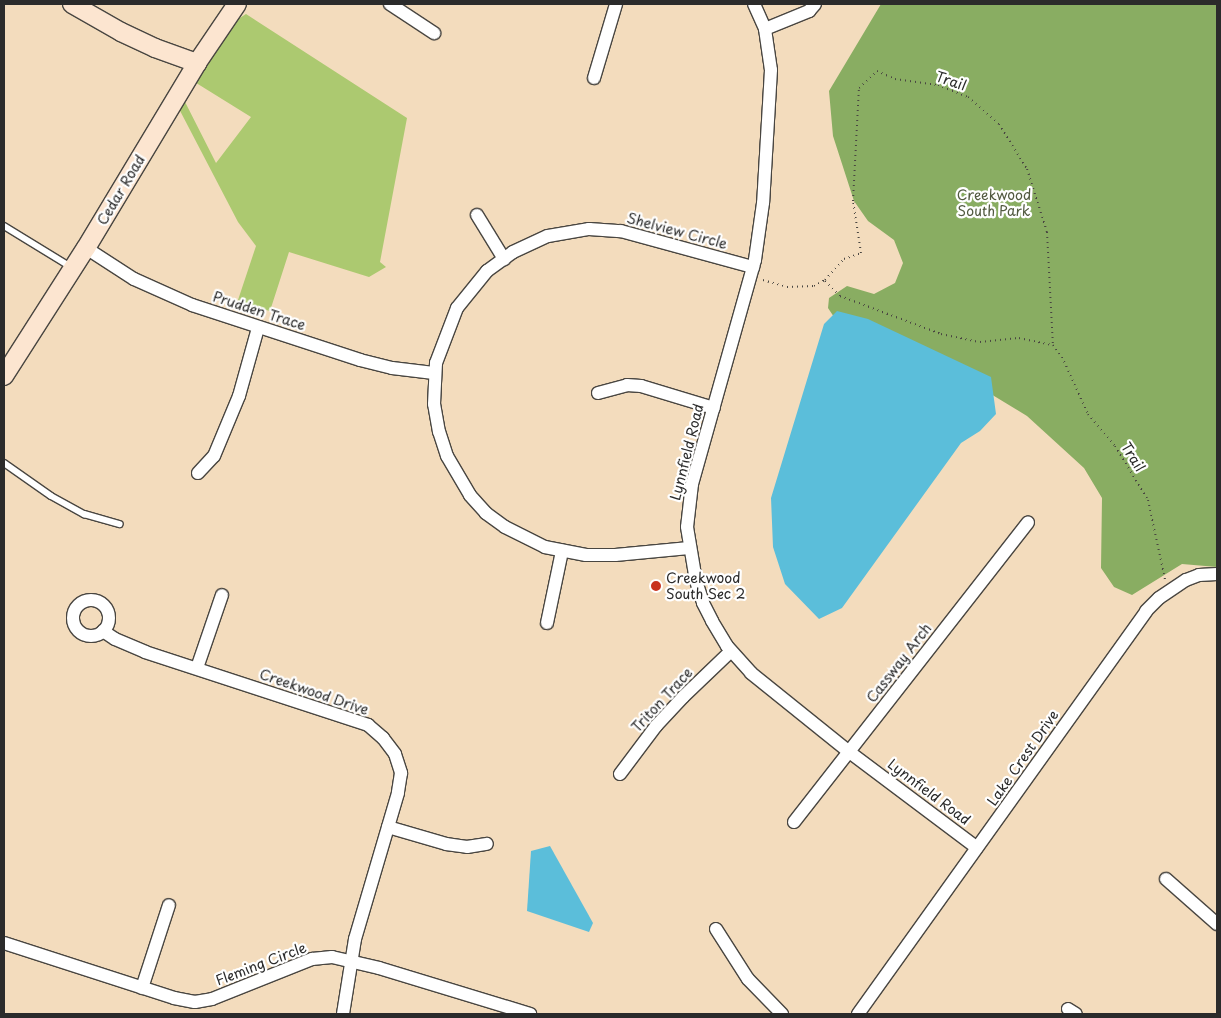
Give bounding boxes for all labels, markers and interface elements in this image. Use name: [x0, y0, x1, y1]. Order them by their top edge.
street label: Trail: [933, 68, 969, 94]
street label: Cedar Road: [94, 152, 148, 228]
park label: Creekwood South Park: [957, 187, 1031, 220]
street label: Shelview Circle: [625, 210, 729, 252]
street label: Prudden Trace: [210, 288, 308, 334]
street label: Lynnfield Road: [667, 402, 707, 502]
street label: Trail: [1118, 439, 1148, 475]
place label: Creekwood South Sec 2: [666, 570, 746, 602]
marker: Creekwood South Sec 2: [650, 580, 662, 592]
street label: Cassway Arch: [863, 620, 935, 706]
street label: Triton Trace: [628, 664, 696, 736]
street label: Creekwood Drive: [257, 665, 371, 719]
street label: Lake Crest Drive: [984, 707, 1062, 809]
street label: Lynnfield Road: [884, 755, 974, 829]
street label: Fleming Circle: [213, 939, 309, 989]

